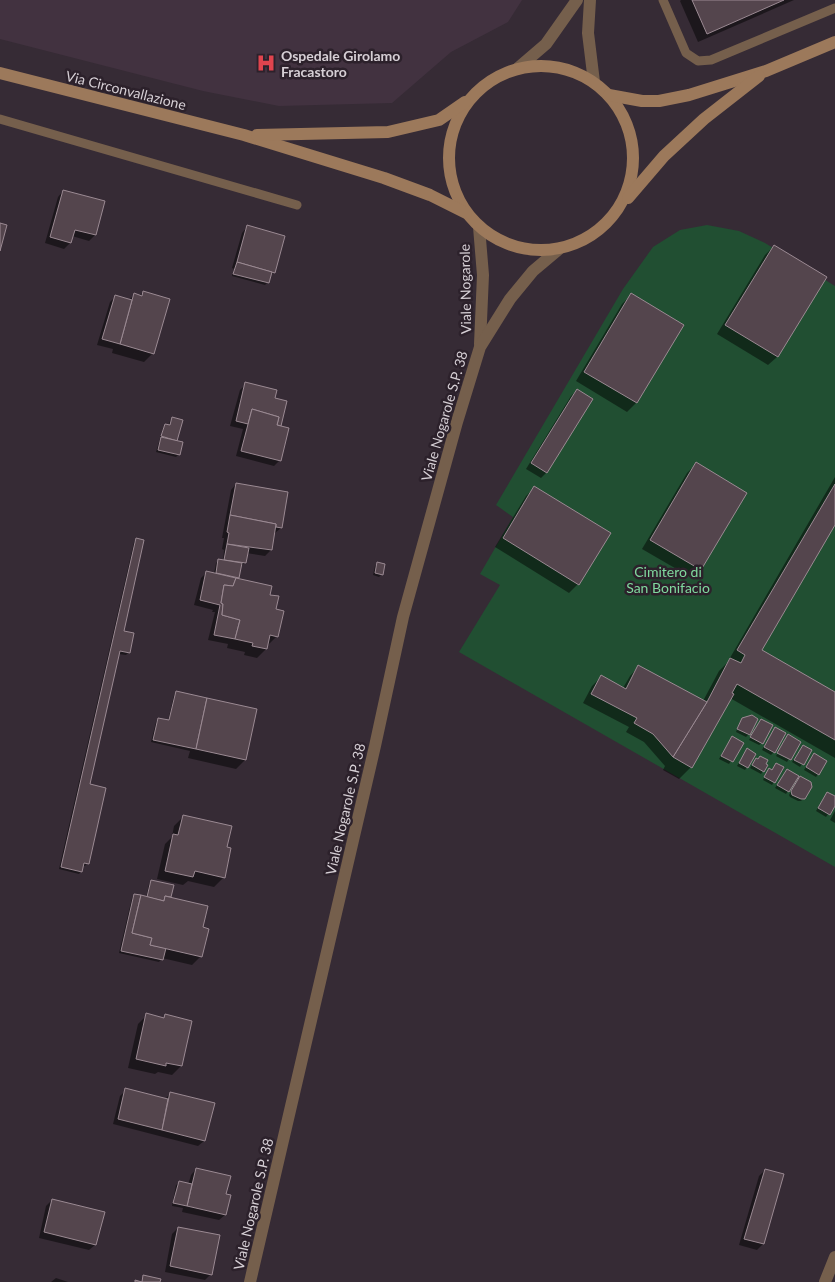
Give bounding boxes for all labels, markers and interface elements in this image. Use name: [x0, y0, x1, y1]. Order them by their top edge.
place label: Ospedale Girolamo Fracastoro: [281, 47, 400, 80]
hospital icon: Ospedale Girolamo Fracastoro: [255, 52, 277, 74]
street label: Via Circonvallazione: [64, 67, 188, 113]
street label: Viale Nogarole: [456, 244, 474, 334]
street label: Viale Nogarole S.P. 38: [417, 349, 471, 483]
park label: Cimitero di San Bonifacio: [626, 563, 710, 596]
street label: Viale Nogarole S.P. 38: [322, 741, 368, 877]
street label: Viale Nogarole S.P. 38: [230, 1136, 276, 1272]

